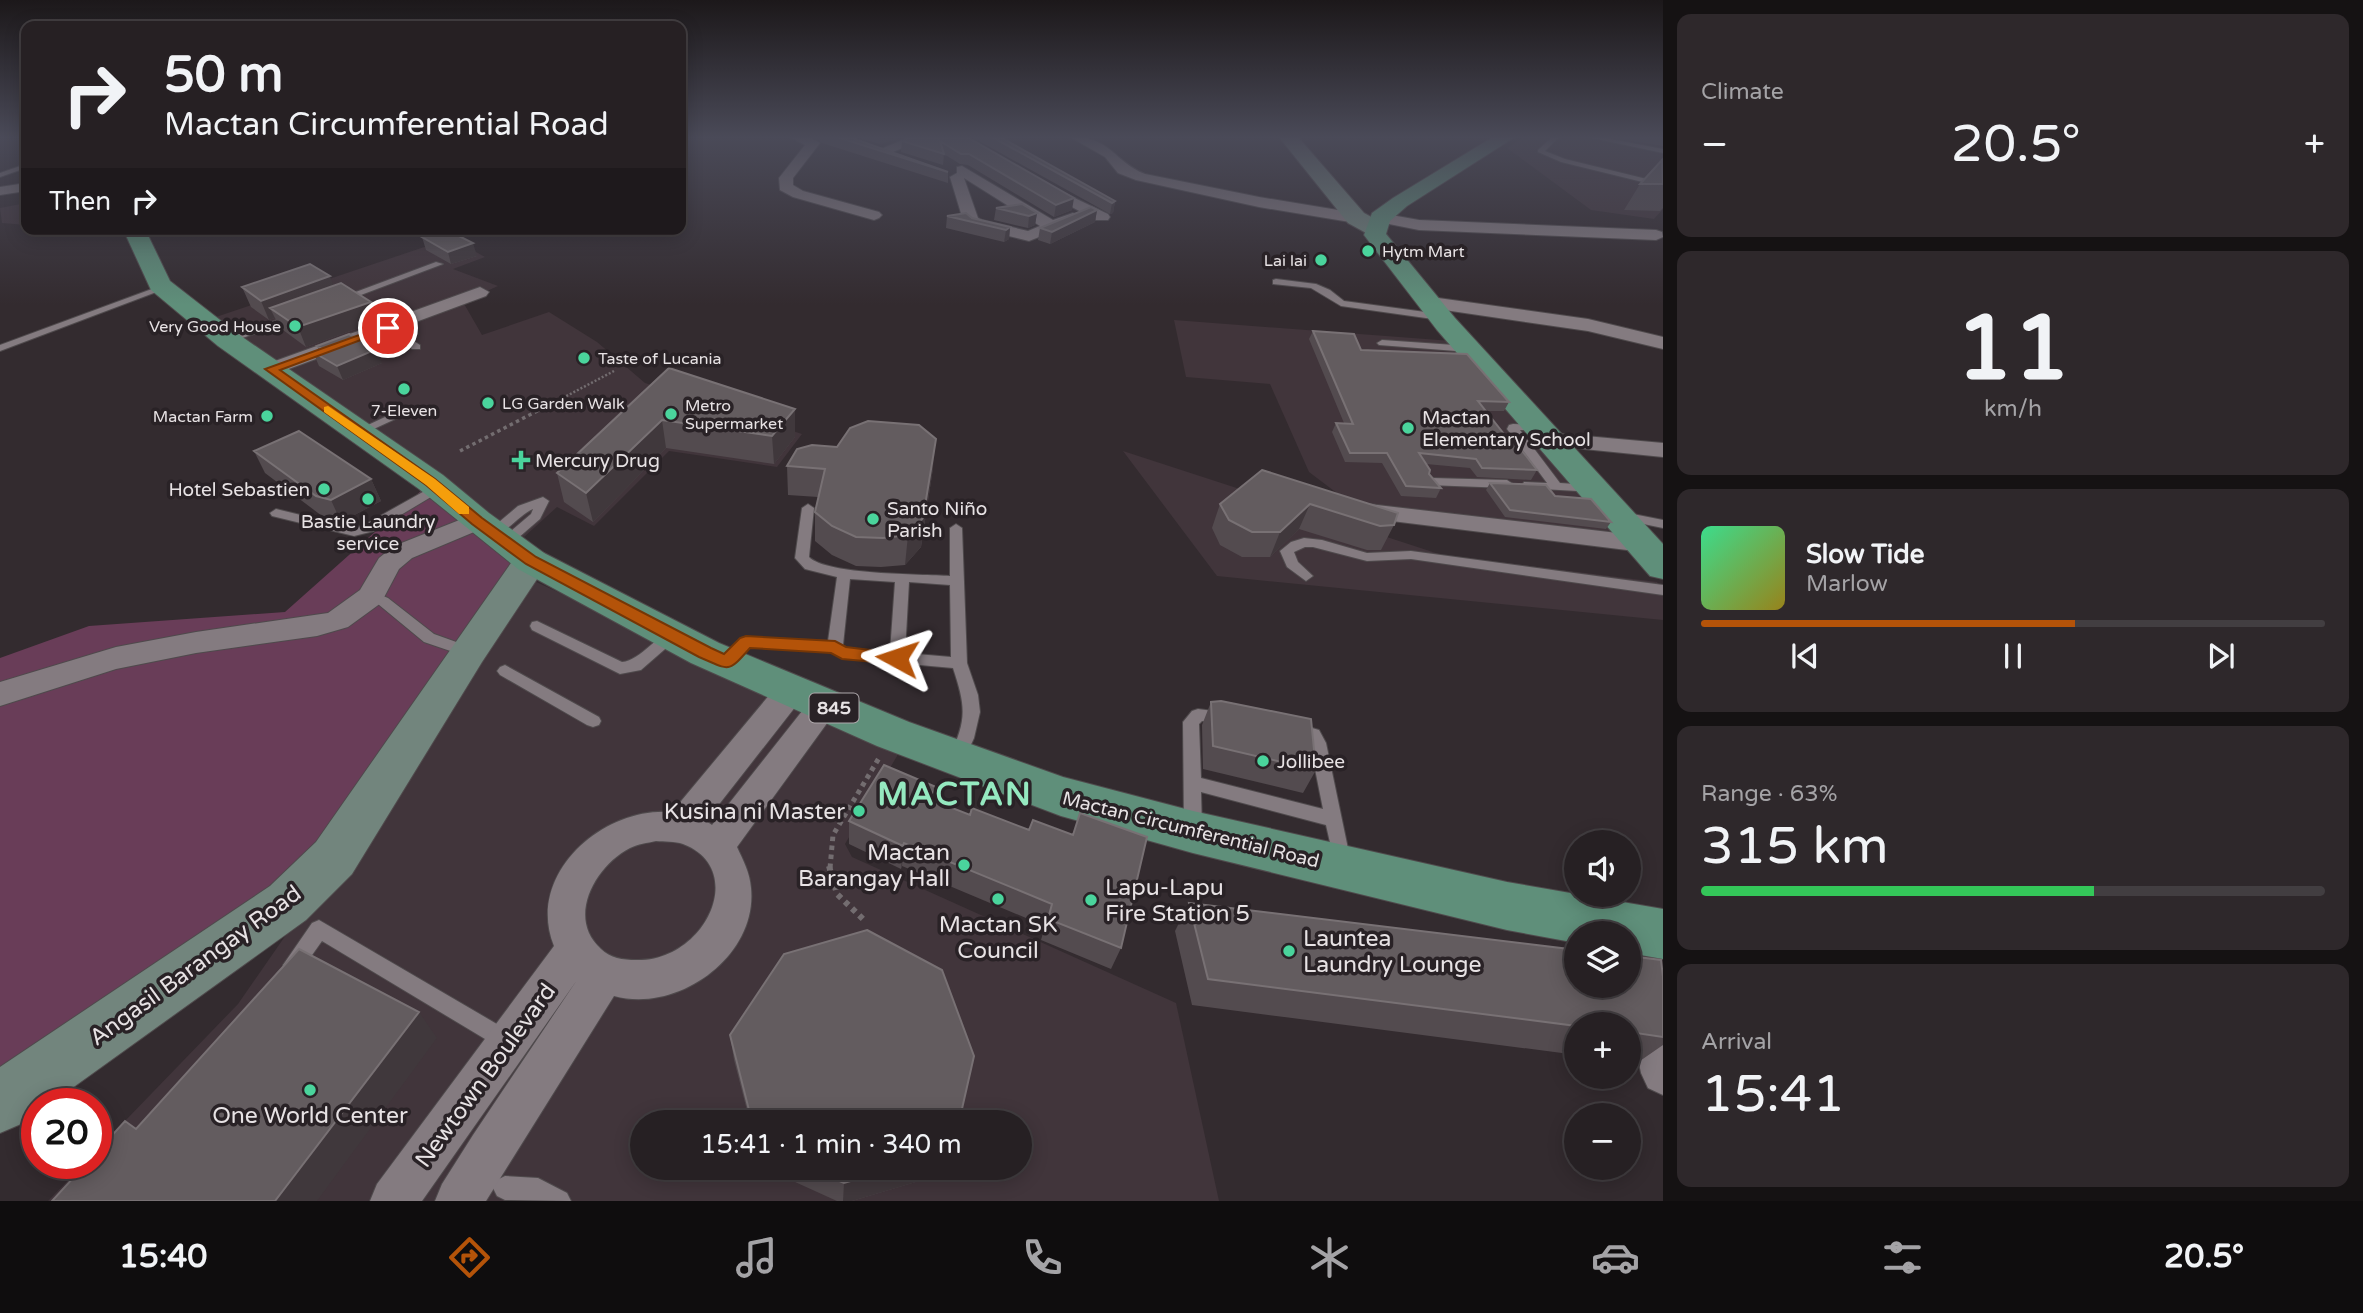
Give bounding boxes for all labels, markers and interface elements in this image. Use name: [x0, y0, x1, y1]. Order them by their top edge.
text: 50 m: [164, 46, 283, 105]
icon: right: [49, 49, 140, 140]
text: Climate: [1701, 78, 1784, 106]
text: Mactan Circumferential Road: [164, 106, 609, 144]
text: 20.5°: [1951, 113, 2081, 176]
text: −: [1701, 122, 1728, 168]
text: +: [2304, 122, 2325, 168]
icon: right: [125, 182, 163, 220]
text: Then: [49, 186, 111, 217]
place label: Hytm Mart: [1382, 242, 1465, 262]
marker: Hytm Mart: [1360, 243, 1376, 259]
place label: Lai lai: [1264, 251, 1307, 271]
marker: Lai lai: [1313, 252, 1329, 268]
text: 11: [1956, 294, 2070, 404]
pin: [358, 298, 418, 358]
icon: arrive: [369, 309, 407, 347]
place label: Very Good House: [149, 317, 281, 337]
marker: Very Good House: [287, 318, 303, 334]
place label: Taste of Lucania: [598, 349, 721, 369]
marker: Taste of Lucania: [576, 350, 592, 366]
marker: 7-Eleven: [396, 381, 412, 397]
place label: LG Garden Walk: [502, 394, 625, 414]
marker: LG Garden Walk: [480, 395, 496, 411]
text: km/h: [1984, 395, 2042, 423]
place label: Metro Supermarket: [685, 396, 783, 434]
place label: 7-Eleven: [371, 401, 437, 421]
marker: Metro Supermarket: [663, 406, 679, 422]
place label: Mactan Farm: [153, 407, 253, 427]
place label: Mactan Elementary School: [1422, 407, 1591, 451]
marker: Mactan Farm: [259, 408, 275, 424]
marker: Mactan Elementary School: [1400, 420, 1416, 436]
place label: Mercury Drug: [535, 450, 660, 472]
marker: Mercury Drug: [513, 452, 529, 468]
place label: Hotel Sebastien: [168, 479, 310, 501]
marker: Hotel Sebastien: [316, 481, 332, 497]
marker: Bastie Laundry service: [360, 491, 376, 507]
place label: Santo Niño Parish: [887, 498, 987, 542]
place label: Bastie Laundry service: [301, 511, 435, 555]
marker: Santo Niño Parish: [865, 511, 881, 527]
text: Slow Tide: [1806, 539, 1924, 570]
text: Marlow: [1806, 570, 1888, 598]
position arrow: [860, 621, 934, 695]
icon: previous: [1786, 637, 1824, 675]
icon: pause: [1994, 637, 2032, 675]
icon: next: [2202, 637, 2240, 675]
road number: 845: [810, 694, 858, 722]
place label: Jollibee: [1277, 751, 1345, 773]
marker: Jollibee: [1255, 753, 1271, 769]
district label: MACTAN: [877, 776, 1033, 814]
text: Range · 63%: [1701, 780, 1837, 808]
street label: Mactan Circumferential Road: [1060, 787, 1322, 873]
place label: Kusina ni Master: [664, 798, 845, 826]
marker: Kusina ni Master: [851, 803, 867, 819]
text: 315 km: [1701, 815, 1889, 878]
map controls: [1564, 830, 1641, 1180]
button: sound: [1564, 830, 1641, 907]
place label: Mactan Barangay Hall: [798, 839, 950, 893]
marker: Mactan Barangay Hall: [956, 857, 972, 873]
place label: Lapu-Lapu Fire Station 5: [1105, 874, 1250, 928]
street label: Angasil Barangay Road: [84, 880, 307, 1052]
marker: Mactan SK Council: [990, 891, 1006, 907]
marker: Lapu-Lapu Fire Station 5: [1083, 892, 1099, 908]
place label: Mactan SK Council: [939, 911, 1057, 965]
button: layers: [1564, 921, 1641, 998]
place label: Launtea Laundry Lounge: [1303, 925, 1482, 979]
marker: Launtea Laundry Lounge: [1281, 943, 1297, 959]
street label: Newtown Boulevard: [410, 978, 562, 1173]
button: +: [1564, 1012, 1641, 1089]
text: Arrival: [1701, 1028, 1772, 1056]
text: 15:41: [1701, 1063, 1845, 1126]
marker: One World Center: [302, 1082, 318, 1098]
speed limit sign: 20: [21, 1088, 112, 1179]
place label: One World Center: [212, 1102, 408, 1130]
button: −: [1564, 1103, 1641, 1180]
text: 15:41 · 1 min · 340 m: [700, 1129, 962, 1160]
icon: directions: [445, 1233, 494, 1282]
icon: music: [732, 1233, 781, 1282]
icon: phone: [1018, 1233, 1067, 1282]
icon: climate: [1305, 1233, 1354, 1282]
icon: car: [1591, 1233, 1640, 1282]
icon: filters: [1878, 1233, 1927, 1282]
text: 15:40: [119, 1238, 207, 1276]
text: 20.5°: [2164, 1238, 2244, 1276]

